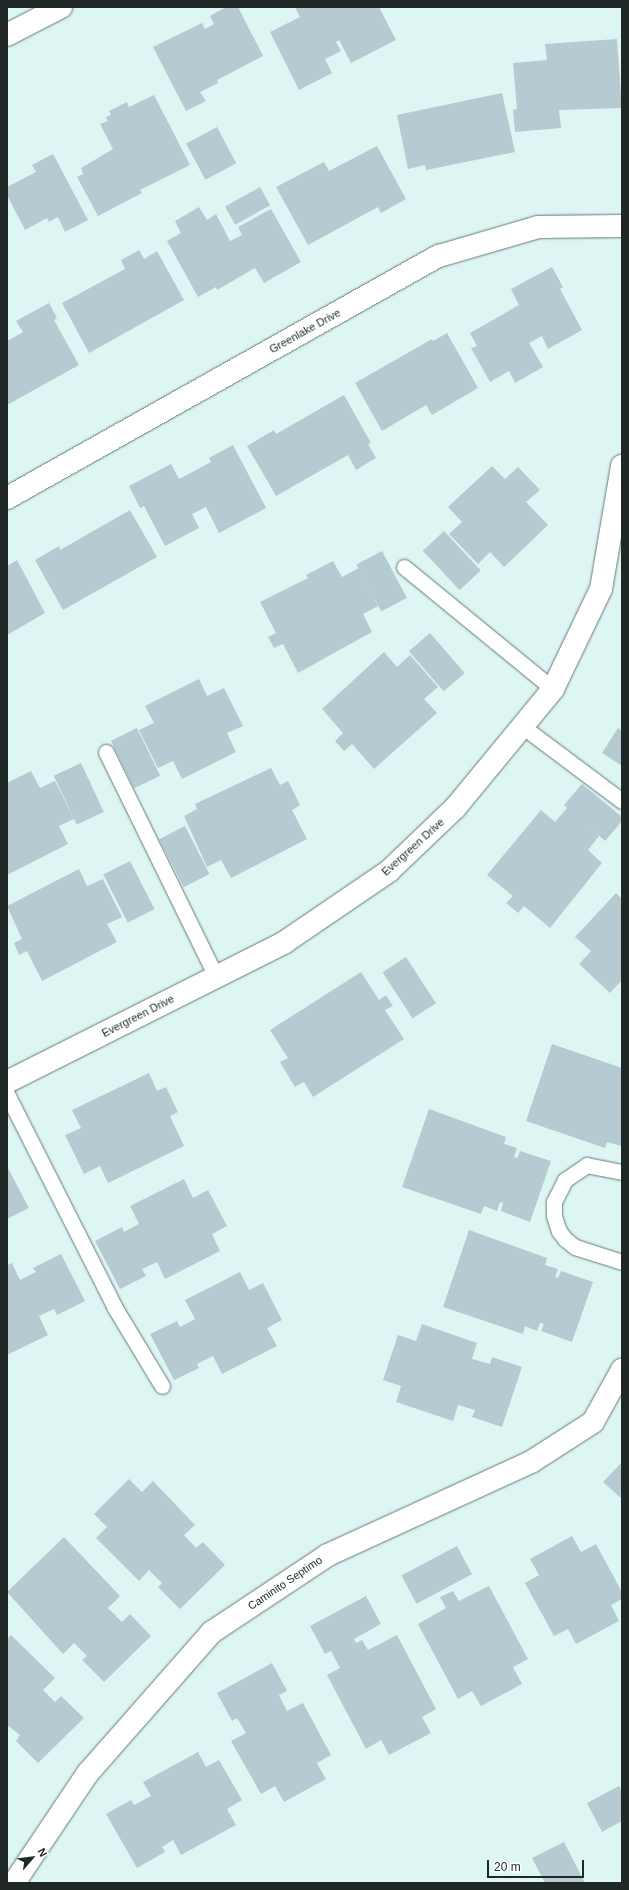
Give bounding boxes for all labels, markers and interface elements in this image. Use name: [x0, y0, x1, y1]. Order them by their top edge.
street label: Greenlake Drive: [267, 306, 343, 356]
street label: Evergreen Drive: [379, 816, 447, 878]
street label: Evergreen Drive: [100, 992, 176, 1040]
street label: Caminito Septimo: [245, 1553, 325, 1613]
north arrow: [12, 1838, 52, 1878]
text: N: [35, 1846, 50, 1859]
scale bar: [489, 1852, 586, 1878]
text: 20 m: [494, 1860, 521, 1874]

